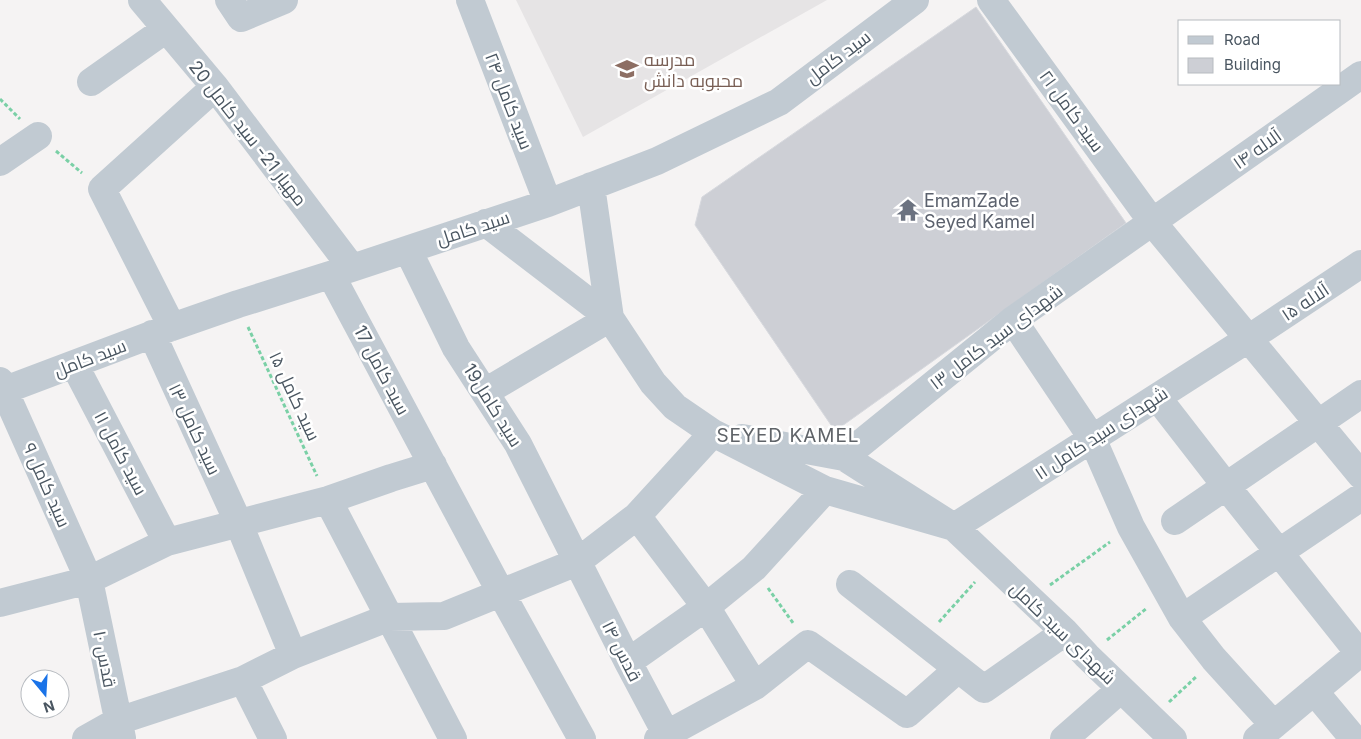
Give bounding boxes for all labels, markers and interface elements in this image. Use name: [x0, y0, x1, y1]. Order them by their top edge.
legend: [1178, 20, 1341, 85]
street label: سید کامل: [802, 26, 875, 89]
text: Road: [1224, 30, 1260, 49]
place label: مدرسه محبوبه دانش: [644, 49, 743, 92]
street label: سید کامل ۲۴: [480, 50, 537, 153]
text: Building: [1224, 55, 1281, 74]
street label: مهیار 21- سید کامل 20: [184, 56, 311, 210]
school or university icon: مدرسه محبوبه دانش: [614, 56, 640, 82]
street label: سید کامل ۲۱: [1035, 66, 1109, 156]
street label: آلاله ۱۴: [1229, 125, 1285, 173]
place label: EmamZade Seyed Kamel: [924, 190, 1035, 232]
temple icon: EmamZade Seyed Kamel: [895, 197, 921, 223]
street label: سید کامل: [434, 206, 512, 251]
street label: آلاله ۱۵: [1277, 279, 1333, 325]
street label: شهدای سید کامل ۱۳: [925, 280, 1067, 395]
street label: سید کامل 17: [349, 322, 414, 419]
street label: سید کامل: [51, 335, 129, 382]
street label: سید کامل ۱۵: [264, 348, 325, 444]
street label: سید کامل19: [458, 360, 527, 451]
street label: سید کامل ۱۳: [164, 380, 225, 478]
street label: شهدای سید کامل ۱۱: [1031, 382, 1172, 485]
street label: سید کامل ۱۱: [89, 408, 152, 499]
district label: SEYED KAMEL: [716, 424, 860, 447]
street label: سید کامل ۹: [18, 440, 75, 531]
street label: شهدای سید کامل: [1005, 578, 1120, 689]
street label: قدس ۱۴: [597, 617, 646, 685]
street label: قدس ۱۰: [88, 629, 121, 689]
north arrow: [20, 669, 70, 719]
text: N: [41, 697, 57, 717]

